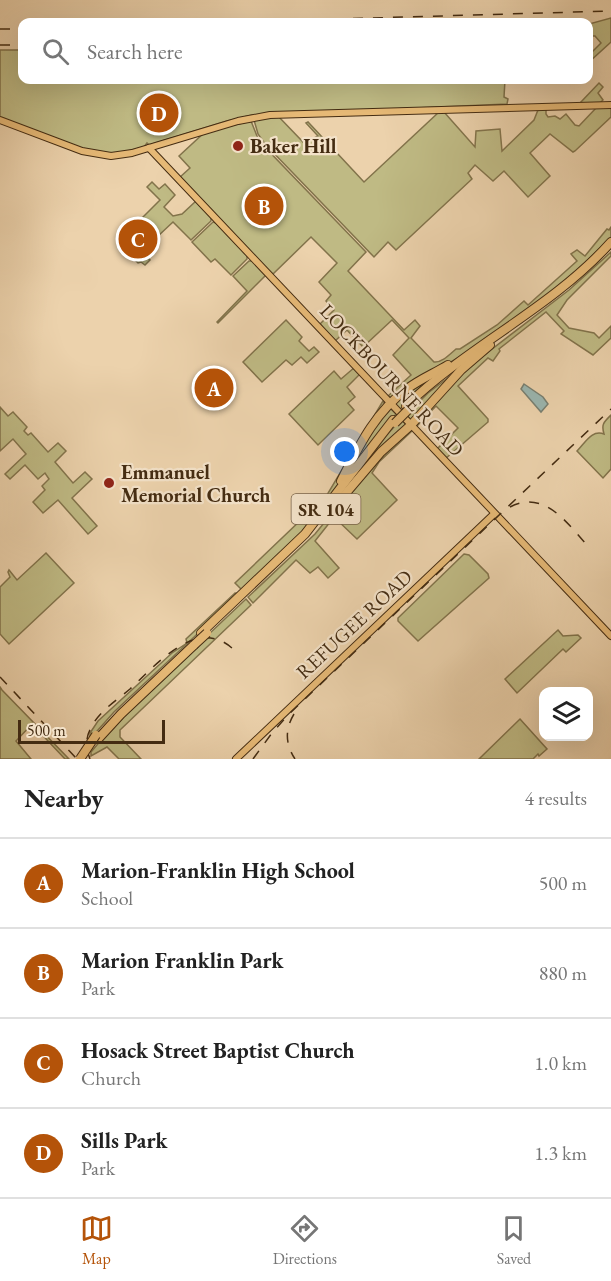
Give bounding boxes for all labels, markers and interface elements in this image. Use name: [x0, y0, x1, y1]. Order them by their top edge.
search box: [18, 18, 593, 84]
icon: search: [39, 35, 72, 68]
text: Search here: [87, 37, 182, 66]
pin: D: [140, 90, 178, 136]
place label: Baker Hill: [250, 133, 337, 159]
marker: Baker Hill: [231, 139, 245, 153]
pin: B: [244, 184, 284, 228]
pin: C: [118, 216, 158, 262]
street label: LOCKBOURNE ROAD: [314, 298, 470, 462]
pin: A: [194, 366, 234, 410]
your location: [330, 437, 359, 466]
place label: Emmanuel Memorial Church: [121, 459, 271, 508]
marker: Emmanuel Memorial Church: [102, 476, 116, 490]
road number: SR 104: [292, 494, 360, 524]
street label: REFUGEE ROAD: [290, 564, 418, 684]
map controls: [539, 687, 593, 741]
button: layers: [539, 687, 593, 741]
scale bar: [18, 717, 165, 744]
text: 500 m: [27, 720, 66, 741]
text: Nearby: [24, 781, 104, 815]
text: 4 results: [524, 785, 587, 811]
text: Marion-Franklin High School: [81, 856, 355, 885]
text: A: [36, 870, 51, 896]
text: 500 m: [539, 870, 587, 896]
text: School: [81, 885, 133, 911]
text: Marion Franklin Park: [81, 946, 284, 975]
text: B: [37, 960, 50, 986]
text: 880 m: [539, 960, 587, 986]
text: Park: [81, 975, 115, 1001]
text: Hosack Street Baptist Church: [81, 1036, 355, 1065]
text: C: [36, 1050, 51, 1076]
text: 1.0 km: [534, 1050, 587, 1076]
text: Church: [81, 1065, 141, 1091]
text: Sills Park: [81, 1126, 168, 1155]
text: D: [36, 1140, 51, 1166]
text: 1.3 km: [534, 1140, 587, 1166]
text: Park: [81, 1155, 115, 1181]
tab: Map: [80, 1212, 113, 1269]
tab: Directions: [273, 1212, 337, 1269]
tab: Saved: [497, 1212, 531, 1269]

